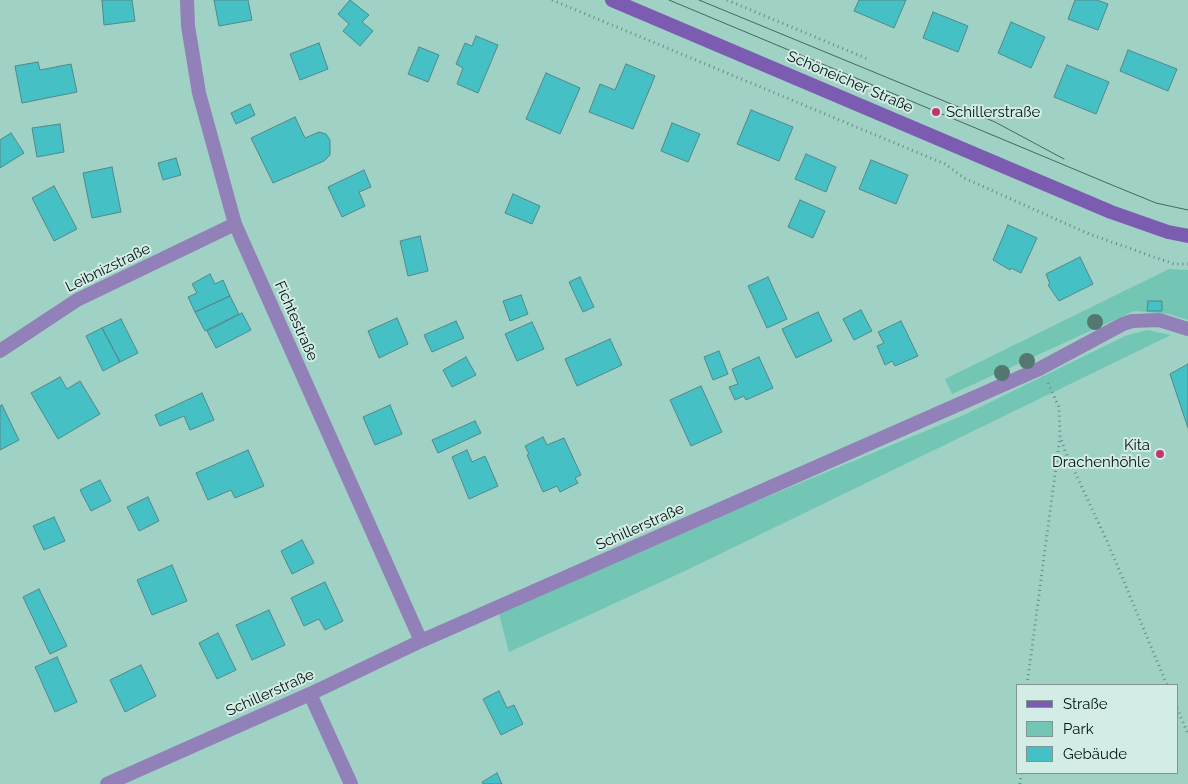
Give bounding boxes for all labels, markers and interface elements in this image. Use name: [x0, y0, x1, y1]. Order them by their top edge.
street label: Schöneicher Straße: [784, 47, 916, 117]
place label: Schillerstraße: [946, 103, 1040, 121]
marker: Schillerstraße: [930, 106, 942, 118]
street label: Leibnizstraße: [63, 240, 153, 296]
street label: Fichtestraße: [270, 278, 322, 364]
place label: Kita Drachenhöhle: [1052, 436, 1150, 471]
marker: Kita Drachenhöhle: [1154, 448, 1166, 460]
street label: Schillerstraße: [593, 500, 687, 554]
street label: Schillerstraße: [223, 666, 317, 720]
legend: [1016, 684, 1178, 774]
text: Straße: [1063, 695, 1107, 713]
text: Park: [1063, 720, 1094, 738]
text: Gebäude: [1063, 745, 1127, 763]

